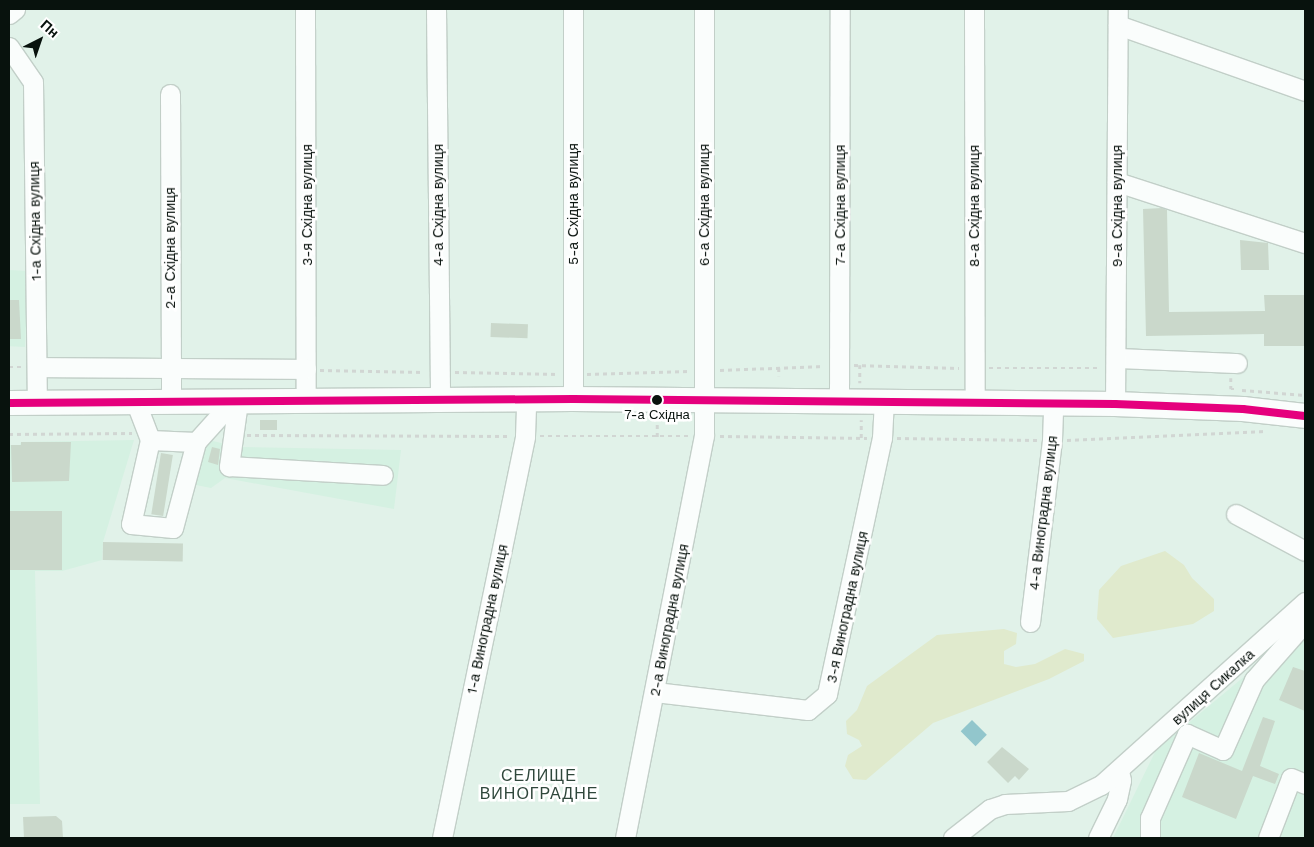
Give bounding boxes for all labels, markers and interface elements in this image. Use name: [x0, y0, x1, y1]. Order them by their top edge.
north arrow: [15, 15, 65, 65]
text: Пн: [38, 17, 62, 41]
street label: 5-а Східна вулиця: [565, 143, 581, 265]
street label: 3-я Східна вулиця: [299, 144, 315, 266]
street label: 4-а Східна вулиця: [430, 144, 446, 266]
street label: 6-а Східна вулиця: [696, 144, 712, 266]
street label: 7-а Східна вулиця: [832, 145, 848, 265]
street label: 8-а Східна вулиця: [966, 145, 982, 267]
street label: 9-а Східна вулиця: [1109, 145, 1125, 267]
street label: 1-а Східна вулиця: [26, 161, 44, 281]
street label: 2-а Східна вулиця: [162, 187, 178, 309]
marker: 7-а Східна: [652, 395, 662, 405]
place label: 7-а Східна: [624, 407, 690, 423]
street label: 4-а Виноградна вулиця: [1025, 435, 1061, 591]
street label: 3-я Виноградна вулиця: [823, 530, 871, 684]
street label: 2-а Виноградна вулиця: [646, 542, 692, 698]
street label: 1-а Виноградна вулиця: [463, 543, 511, 695]
street label: вулиця Сикалка: [1168, 646, 1258, 728]
district label: СЕЛИЩЕ ВИНОГРАДНЕ: [478, 766, 600, 804]

